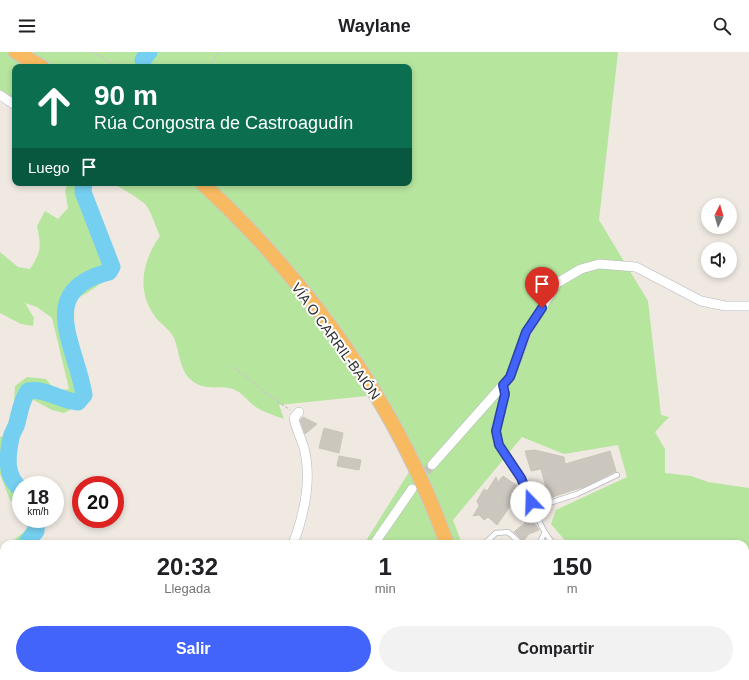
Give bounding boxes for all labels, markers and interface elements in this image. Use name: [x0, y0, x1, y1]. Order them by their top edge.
icon: menu: [16, 15, 38, 37]
icon: search: [711, 15, 733, 37]
text: Waylane: [338, 16, 411, 36]
icon: ahead: [28, 80, 80, 132]
text: 90 m: [94, 80, 158, 111]
text: Rúa Congostra de Castroagudín: [94, 113, 353, 133]
icon: arrive: [78, 156, 100, 178]
text: Luego: [28, 159, 70, 176]
north arrow: [701, 198, 737, 234]
map controls: [701, 198, 737, 278]
button: sound: [701, 242, 737, 278]
pin: [525, 267, 559, 308]
icon: arrive: [531, 273, 553, 295]
street label: VÍA O CARRIL-BAIÓN: [288, 280, 384, 402]
speed limit sign: 20: [72, 476, 124, 528]
position arrow: [510, 481, 552, 523]
text: 18: [27, 486, 49, 508]
text: km/h: [27, 506, 49, 517]
text: 20:32: [157, 553, 218, 580]
text: 1: [378, 553, 392, 580]
text: 150: [552, 553, 592, 580]
text: Llegada: [164, 581, 210, 596]
text: min: [375, 581, 396, 596]
text: m: [567, 581, 578, 596]
button: Salir: [16, 626, 371, 672]
button: Compartir: [379, 626, 733, 672]

